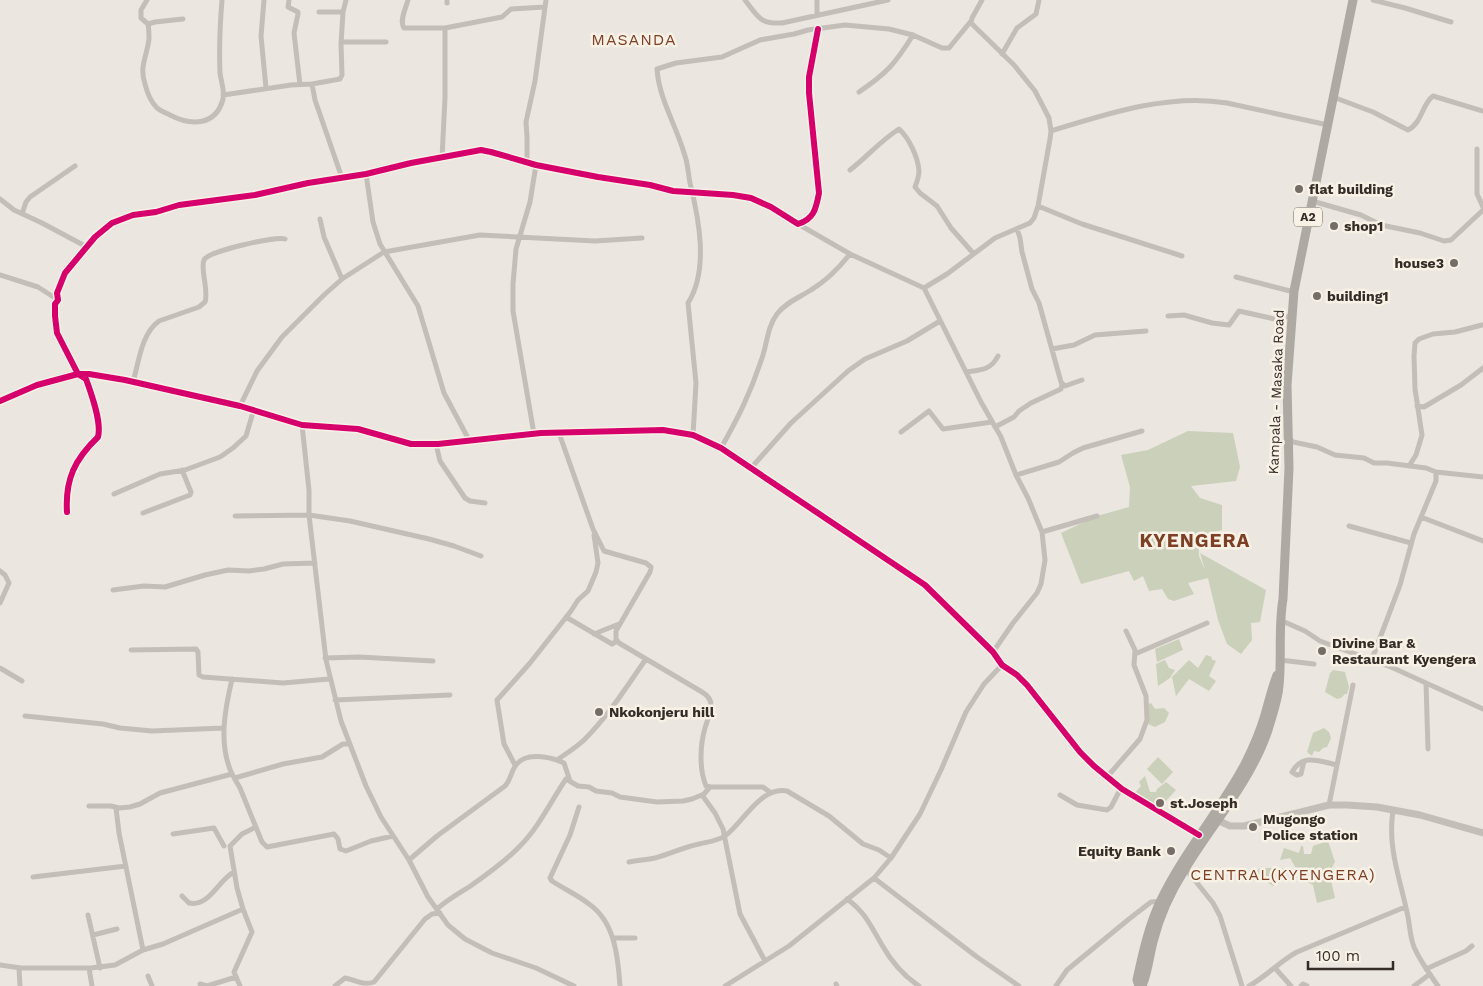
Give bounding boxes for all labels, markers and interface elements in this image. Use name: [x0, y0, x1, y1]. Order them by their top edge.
district label: MASANDA: [591, 30, 677, 49]
place label: flat building: [1309, 181, 1393, 197]
marker: flat building: [1293, 183, 1305, 195]
road number: A2: [1294, 208, 1322, 226]
place label: shop1: [1344, 218, 1383, 234]
marker: shop1: [1328, 220, 1340, 232]
place label: house3: [1394, 255, 1444, 271]
marker: house3: [1448, 257, 1460, 269]
place label: building1: [1327, 288, 1389, 304]
marker: building1: [1311, 290, 1323, 302]
street label: Kampala - Masaka Road: [1265, 309, 1287, 475]
district label: KYENGERA: [1140, 529, 1250, 552]
place label: Divine Bar & Restaurant Kyengera: [1332, 635, 1477, 667]
marker: Divine Bar & Restaurant Kyengera: [1316, 645, 1328, 657]
place label: Nkokonjeru hill: [609, 704, 715, 720]
marker: Nkokonjeru hill: [593, 706, 605, 718]
place label: st.Joseph: [1170, 795, 1238, 811]
marker: st.Joseph: [1154, 797, 1166, 809]
place label: Mugongo Police station: [1263, 811, 1358, 843]
marker: Mugongo Police station: [1247, 821, 1259, 833]
place label: Equity Bank: [1078, 843, 1161, 859]
marker: Equity Bank: [1165, 845, 1177, 857]
district label: CENTRAL(KYENGERA): [1190, 865, 1376, 884]
scale bar: [1308, 938, 1393, 970]
text: 100 m: [1316, 947, 1360, 965]

